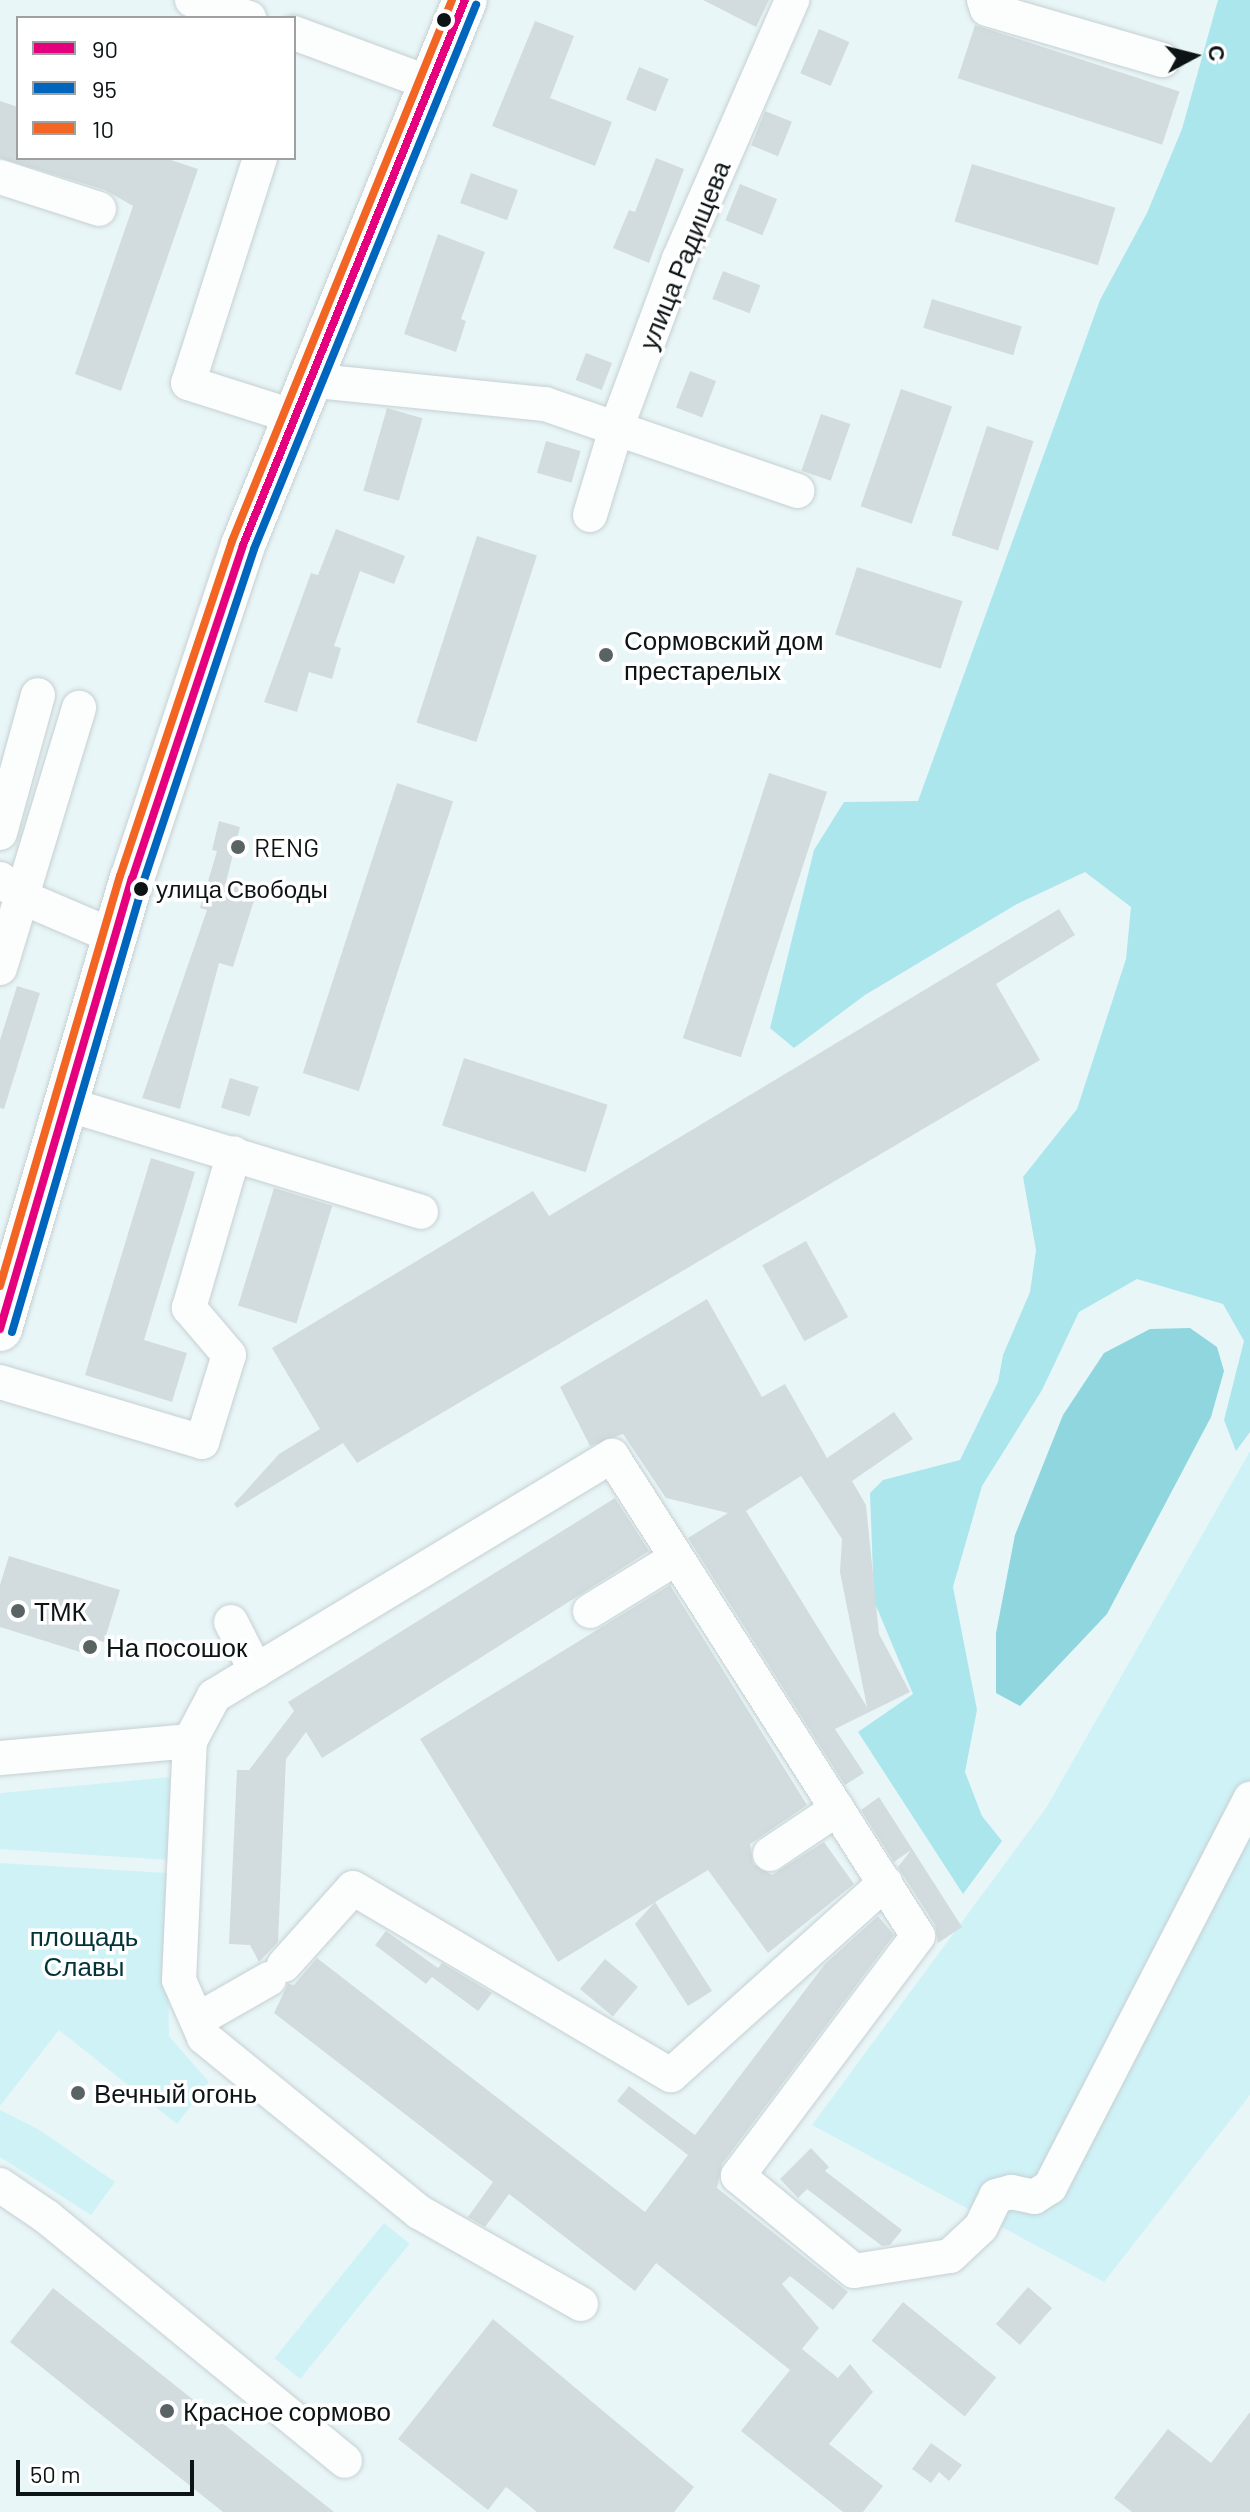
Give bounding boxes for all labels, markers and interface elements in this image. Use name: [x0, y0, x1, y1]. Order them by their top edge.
unlabelled marker: [436, 12, 452, 28]
legend: [16, 16, 296, 160]
north arrow: [1154, 16, 1234, 96]
text: 90: [92, 34, 118, 63]
text: С: [1204, 44, 1232, 63]
text: 95: [92, 74, 117, 103]
text: 10: [92, 114, 114, 143]
street label: улица Радищева: [632, 156, 736, 354]
place label: Сормовский дом престарелых: [624, 624, 824, 686]
marker: Сормовский дом престарелых: [595, 644, 617, 666]
place label: RENG: [254, 831, 319, 863]
marker: RENG: [229, 838, 247, 856]
place label: улица Свободы: [156, 875, 328, 903]
marker: улица Свободы: [133, 881, 149, 897]
place label: ТМК: [34, 1595, 87, 1627]
marker: ТМК: [9, 1602, 27, 1620]
place label: На посошок: [106, 1631, 247, 1663]
marker: На посошок: [81, 1638, 99, 1656]
park label: площадь Славы: [30, 1920, 138, 1982]
place label: Вечный огонь: [94, 2077, 257, 2109]
marker: Вечный огонь: [69, 2084, 87, 2102]
place label: Красное сормово: [183, 2395, 391, 2427]
marker: Красное сормово: [158, 2402, 176, 2420]
scale bar: [20, 2444, 198, 2494]
text: 50 m: [30, 2459, 81, 2488]

